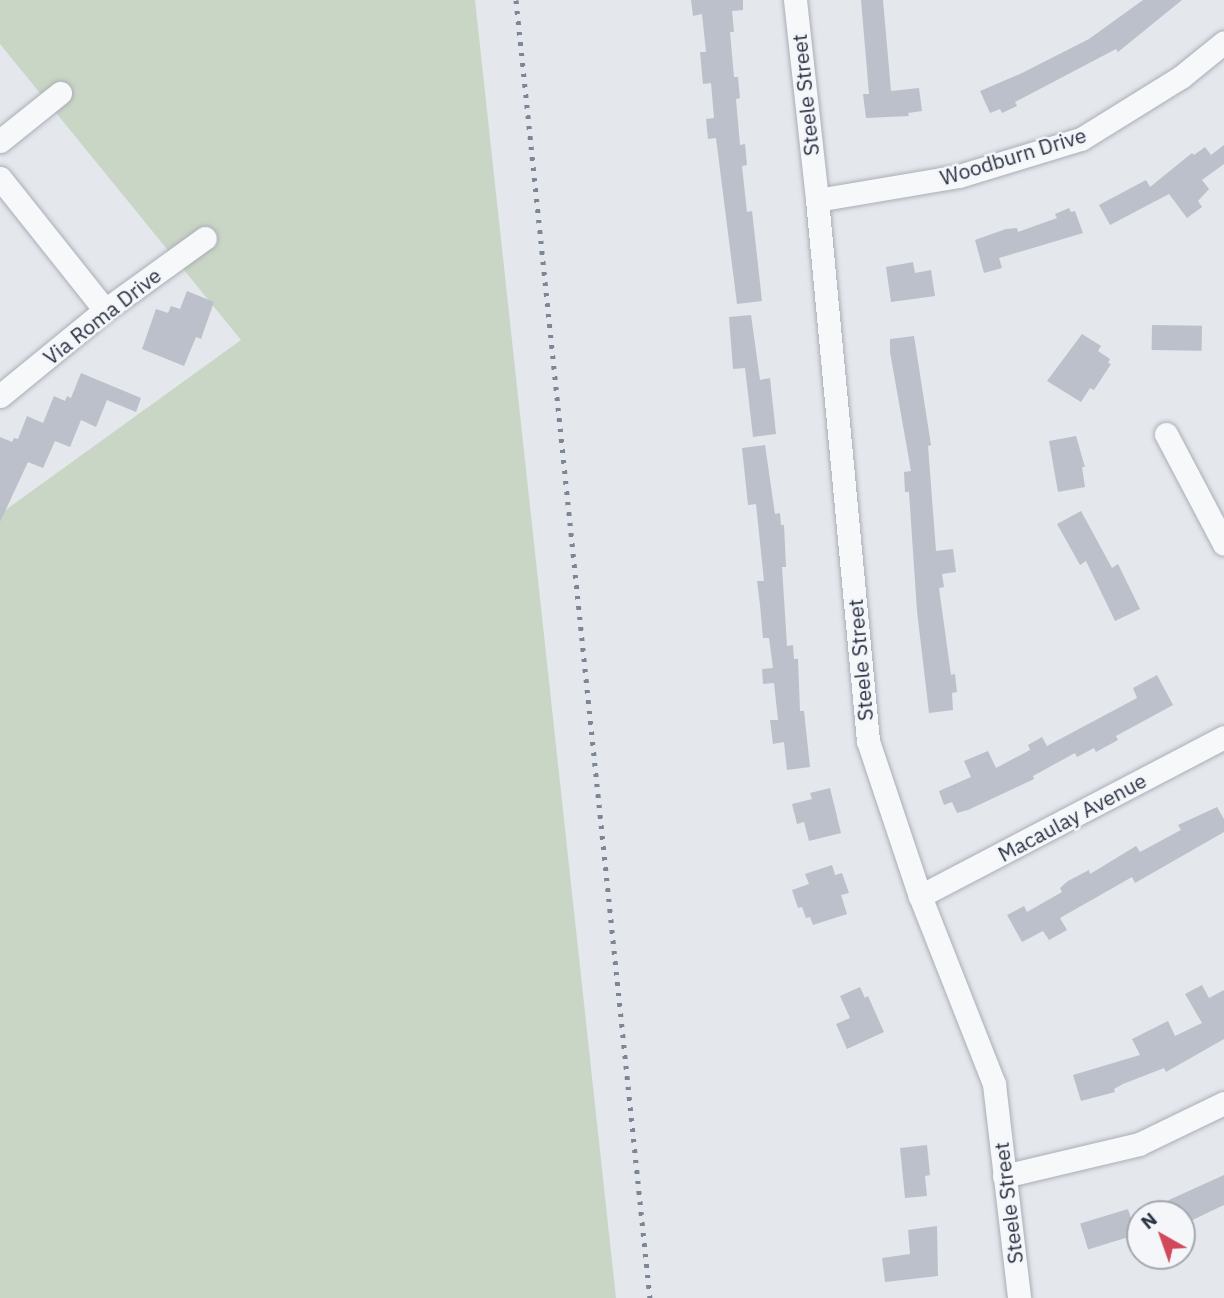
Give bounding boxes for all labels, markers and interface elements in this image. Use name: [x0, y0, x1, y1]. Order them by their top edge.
street label: Steele Street: [786, 33, 824, 157]
street label: Woodburn Drive: [937, 122, 1089, 190]
street label: Via Roma Drive: [38, 262, 166, 370]
street label: Steele Street: [842, 598, 878, 722]
street label: Macaulay Avenue: [994, 767, 1150, 867]
street label: Steele Street: [988, 1141, 1028, 1265]
north arrow: [1126, 1200, 1196, 1270]
text: N: [1136, 1207, 1162, 1234]

